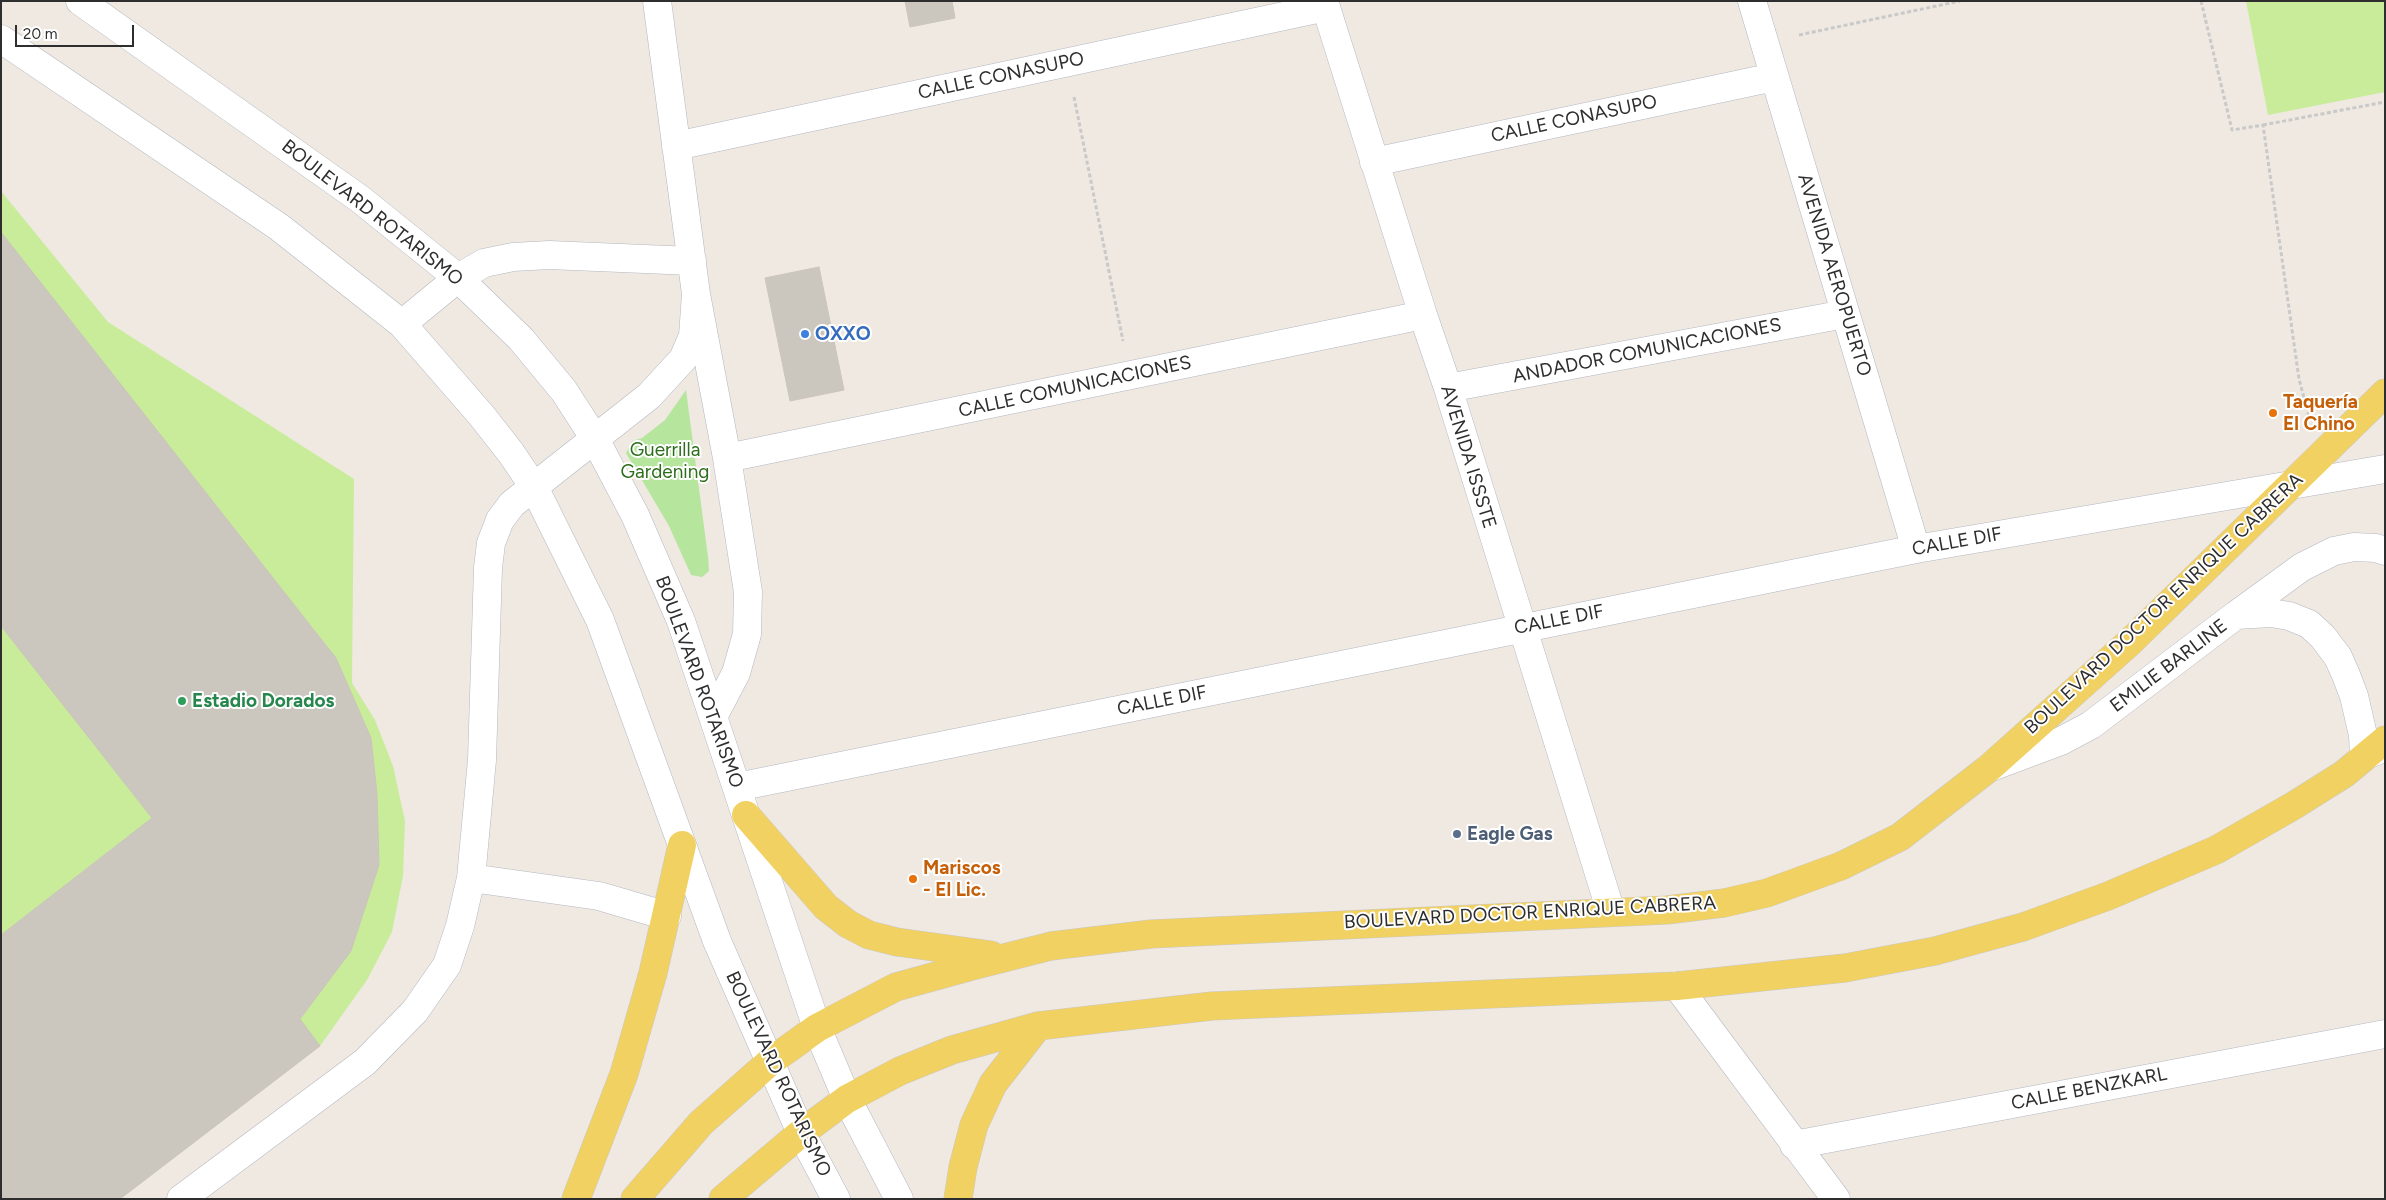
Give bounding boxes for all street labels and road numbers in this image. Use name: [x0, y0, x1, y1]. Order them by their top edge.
street label: CALLE CONASUPO: [916, 47, 1086, 105]
street label: CALLE CONASUPO: [1489, 90, 1659, 148]
street label: BOULEVARD ROTARISMO: [277, 135, 467, 291]
street label: AVENIDA AEROPUERTO: [1792, 171, 1876, 379]
street label: ANDADOR COMUNICACIONES: [1511, 314, 1783, 388]
street label: CALLE COMUNICACIONES: [957, 351, 1193, 423]
street label: AVENIDA ISSSTE: [1435, 383, 1501, 531]
street label: BOULEVARD DOCTOR ENRIQUE CABRERA: [2020, 469, 2308, 739]
street label: CALLE DIF: [1910, 523, 2004, 561]
street label: BOULEVARD ROTARISMO: [650, 573, 748, 791]
street label: CALLE DIF: [1512, 600, 1606, 640]
street label: EMILIE BARLINE: [2106, 615, 2232, 717]
street label: CALLE DIF: [1115, 681, 1209, 721]
street label: BOULEVARD DOCTOR ENRIQUE CABRERA: [1343, 892, 1717, 934]
street label: BOULEVARD ROTARISMO: [720, 968, 836, 1180]
street label: CALLE BENZKARL: [2009, 1063, 2169, 1115]

